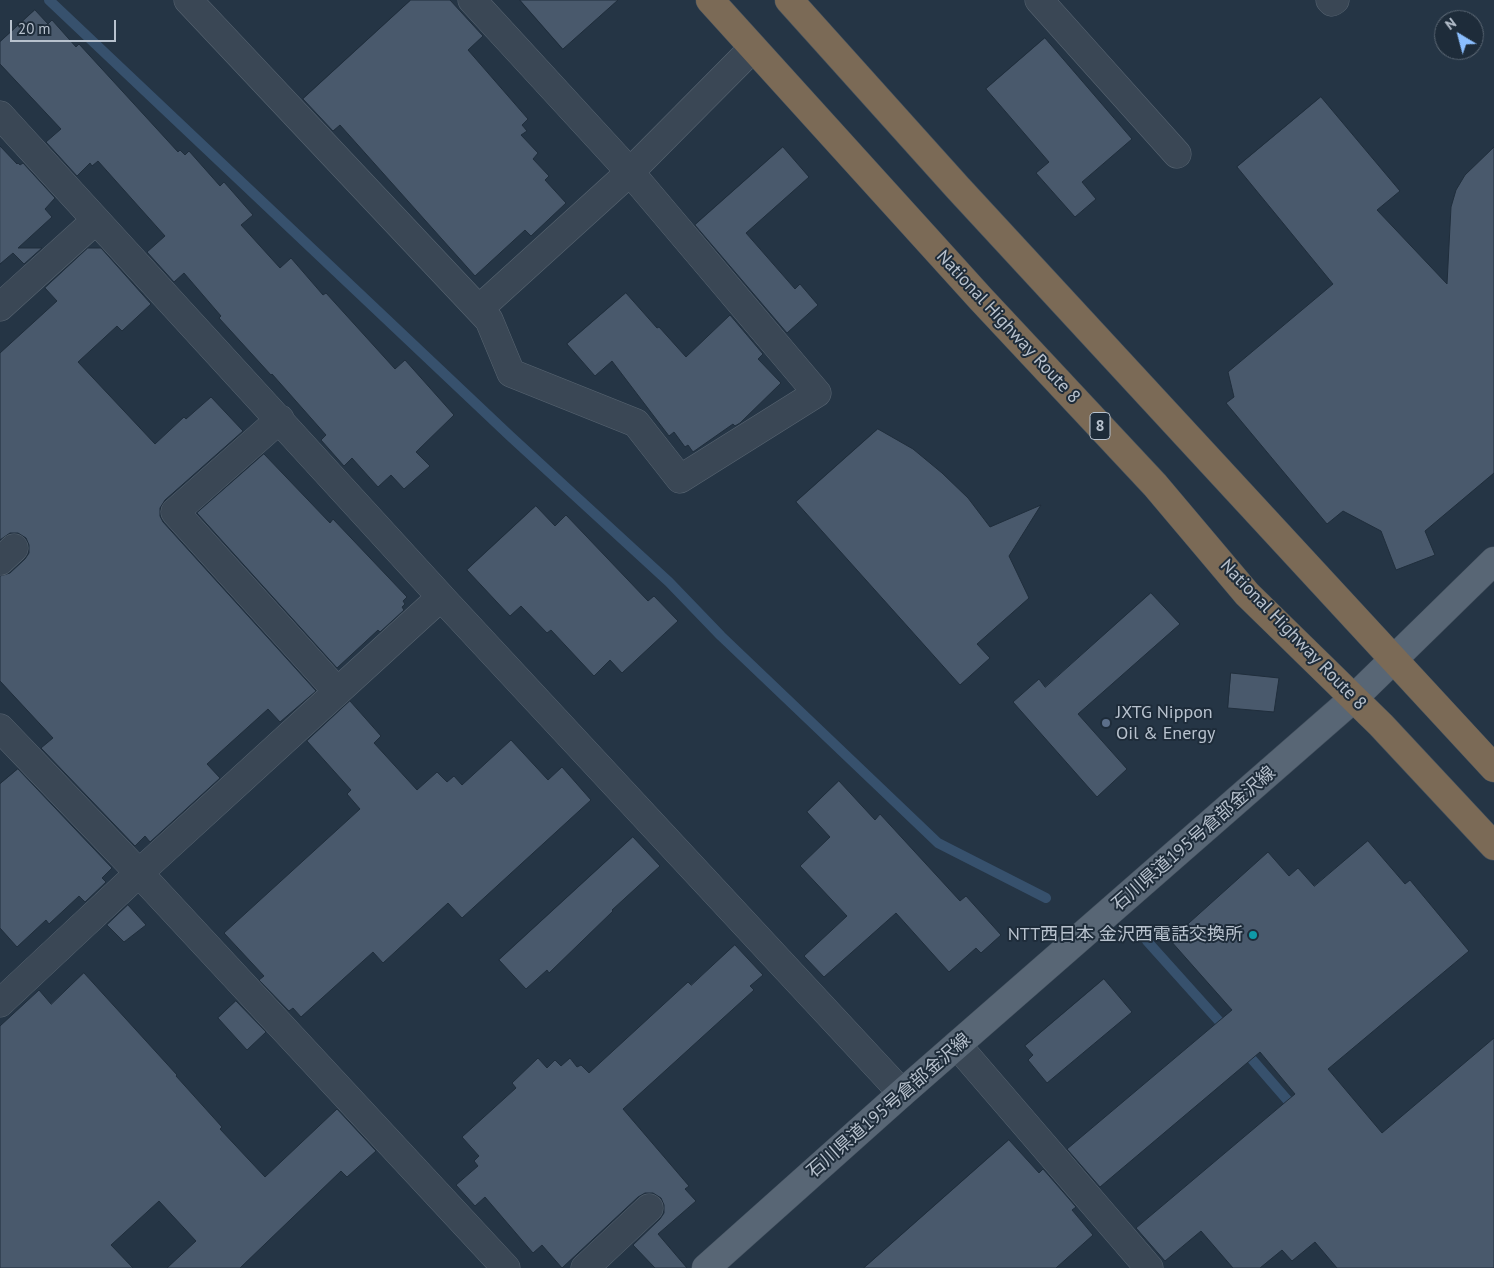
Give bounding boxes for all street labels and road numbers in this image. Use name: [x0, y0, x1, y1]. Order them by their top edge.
street label: National Highway Route 8: [932, 246, 1084, 408]
road number: 8: [1090, 412, 1110, 440]
street label: National Highway Route 8: [1215, 555, 1371, 715]
street label: 石川県道195号倉部金沢線: [1108, 762, 1280, 916]
street label: 石川県道195号倉部金沢線: [803, 1029, 975, 1183]

